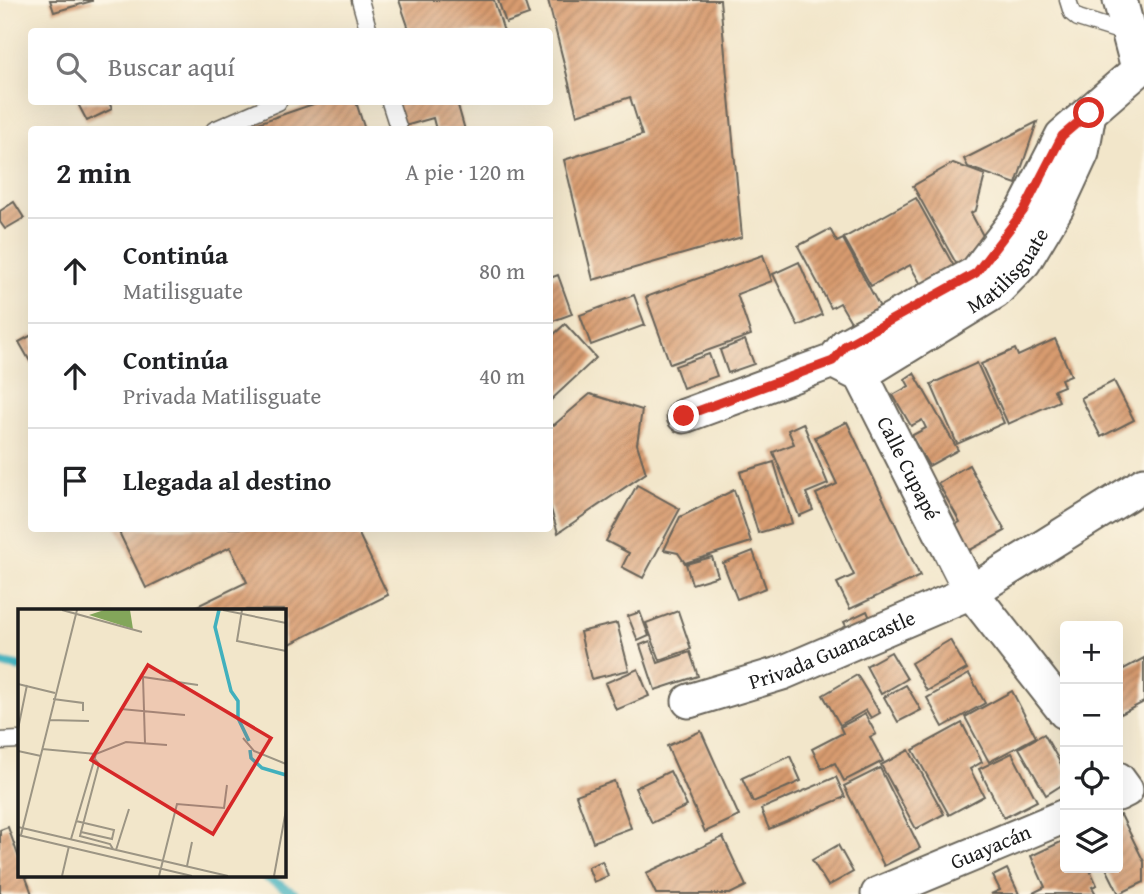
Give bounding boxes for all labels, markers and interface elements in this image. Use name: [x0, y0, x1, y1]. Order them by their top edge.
search box: [28, 28, 553, 105]
text: Buscar aquí: [108, 47, 235, 86]
icon: search: [52, 48, 90, 86]
route start: [1073, 97, 1104, 128]
text: 2 min: [56, 150, 131, 194]
text: A pie · 120 m: [405, 155, 525, 188]
street label: Matilisguate: [960, 222, 1056, 321]
text: Continúa: [123, 235, 228, 274]
icon: ahead: [56, 252, 94, 290]
text: 80 m: [479, 254, 525, 287]
text: Matilisguate: [123, 274, 243, 307]
text: Continúa: [123, 340, 228, 379]
icon: ahead: [56, 357, 94, 395]
text: 40 m: [479, 359, 525, 392]
text: Privada Matilisguate: [123, 379, 321, 412]
route end: [668, 400, 699, 431]
street label: Calle Cupapé: [869, 411, 948, 525]
text: Llegada al destino: [123, 461, 331, 500]
icon: arrive: [56, 462, 94, 500]
street label: Privada Guanacastle: [745, 602, 920, 697]
inset map: [18, 609, 285, 876]
map controls: [1060, 621, 1123, 873]
button: +: [1060, 621, 1123, 684]
button: −: [1060, 684, 1123, 747]
button: locate: [1060, 747, 1123, 810]
button: layers: [1060, 810, 1123, 873]
street label: Guayacán: [945, 816, 1036, 877]

